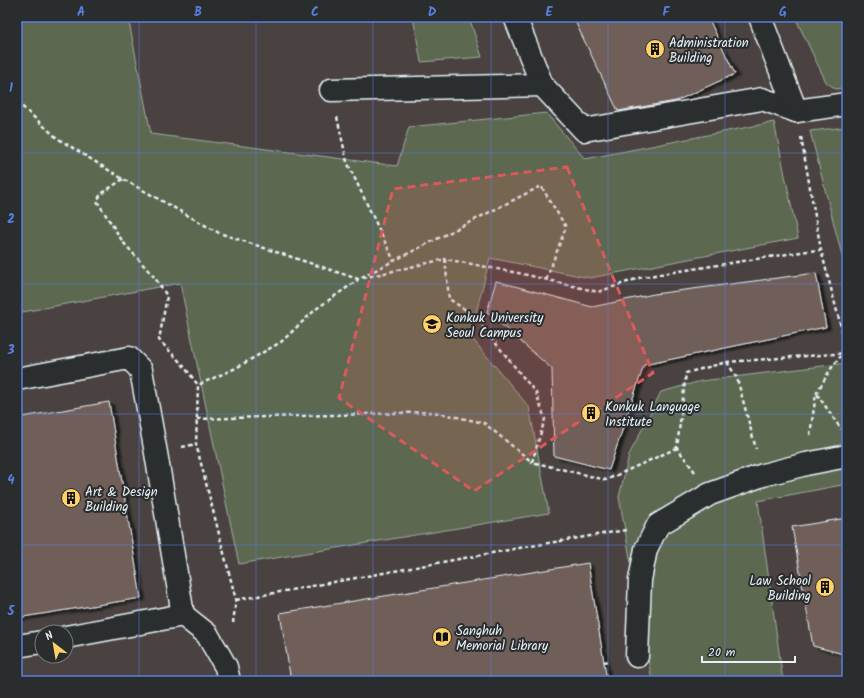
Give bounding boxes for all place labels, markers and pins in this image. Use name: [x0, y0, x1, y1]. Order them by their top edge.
place label: Administration Building: [669, 33, 749, 69]
building icon: Administration Building: [644, 38, 666, 60]
place label: Konkuk University Seoul Campus: [446, 308, 544, 344]
school or university icon: Konkuk University Seoul Campus: [421, 313, 443, 335]
place label: Konkuk Language Institute: [605, 397, 700, 433]
building icon: Konkuk Language Institute: [580, 402, 602, 424]
place label: Art & Design Building: [85, 482, 158, 518]
building icon: Art & Design Building: [60, 487, 82, 509]
place label: Law School Building: [749, 571, 811, 607]
building icon: Law School Building: [814, 576, 836, 598]
place label: Sanghuh Memorial Library: [456, 621, 549, 657]
library icon: Sanghuh Memorial Library: [431, 626, 453, 648]

